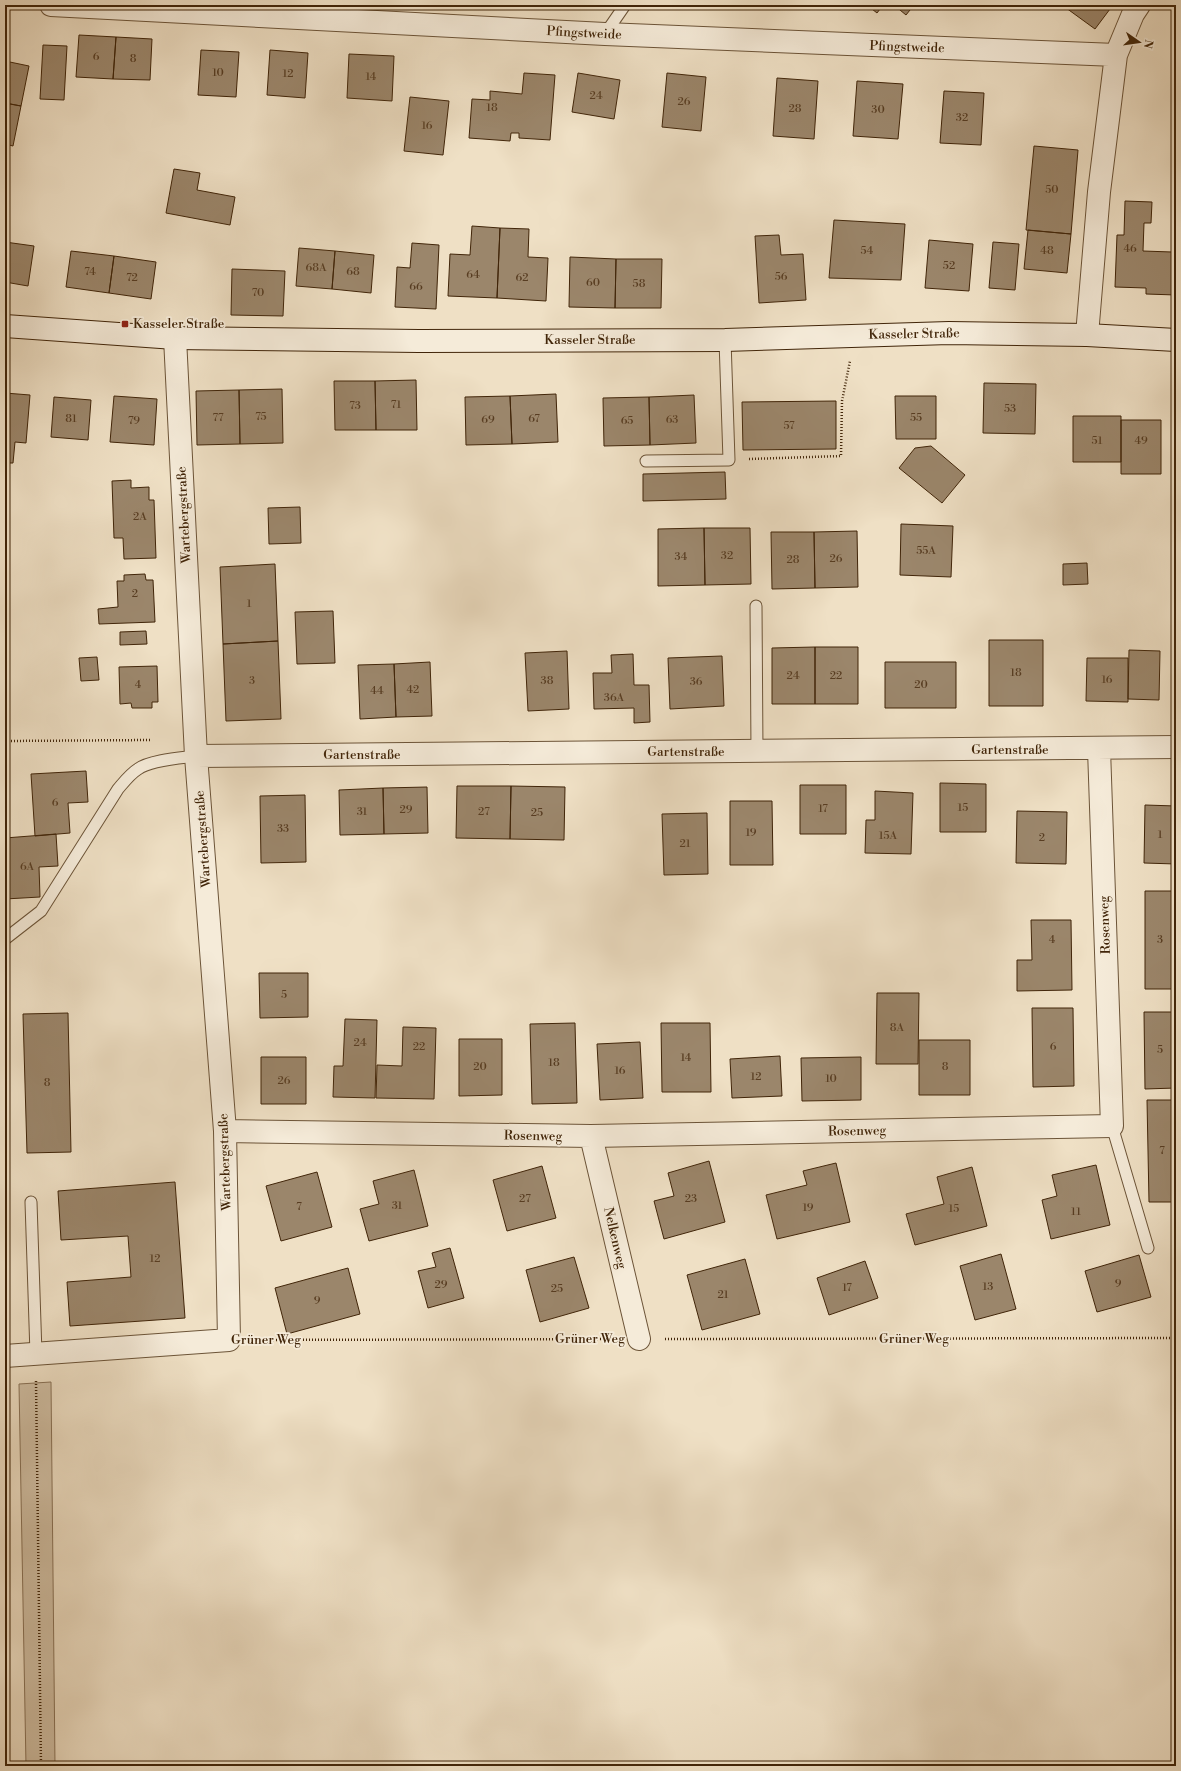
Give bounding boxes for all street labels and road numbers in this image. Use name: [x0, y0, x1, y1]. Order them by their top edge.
street label: Pfingstweide: [546, 23, 623, 43]
street label: Pfingstweide: [869, 38, 945, 56]
street label: Kasseler Straße: [868, 325, 960, 343]
street label: Kasseler Straße: [544, 332, 636, 348]
street label: Wartebergstraße: [173, 466, 195, 565]
street label: Gartenstraße: [971, 742, 1049, 758]
street label: Gartenstraße: [647, 744, 725, 760]
street label: Gartenstraße: [323, 747, 401, 763]
street label: Wartebergstraße: [192, 790, 214, 889]
street label: Rosenweg: [1096, 895, 1114, 954]
street label: Wartebergstraße: [215, 1113, 235, 1212]
street label: Rosenweg: [828, 1122, 887, 1140]
street label: Rosenweg: [504, 1127, 563, 1145]
street label: Nelkenweg: [600, 1205, 630, 1271]
street label: Grüner Weg: [555, 1331, 625, 1347]
street label: Grüner Weg: [879, 1331, 949, 1347]
street label: Grüner Weg: [231, 1332, 301, 1348]

